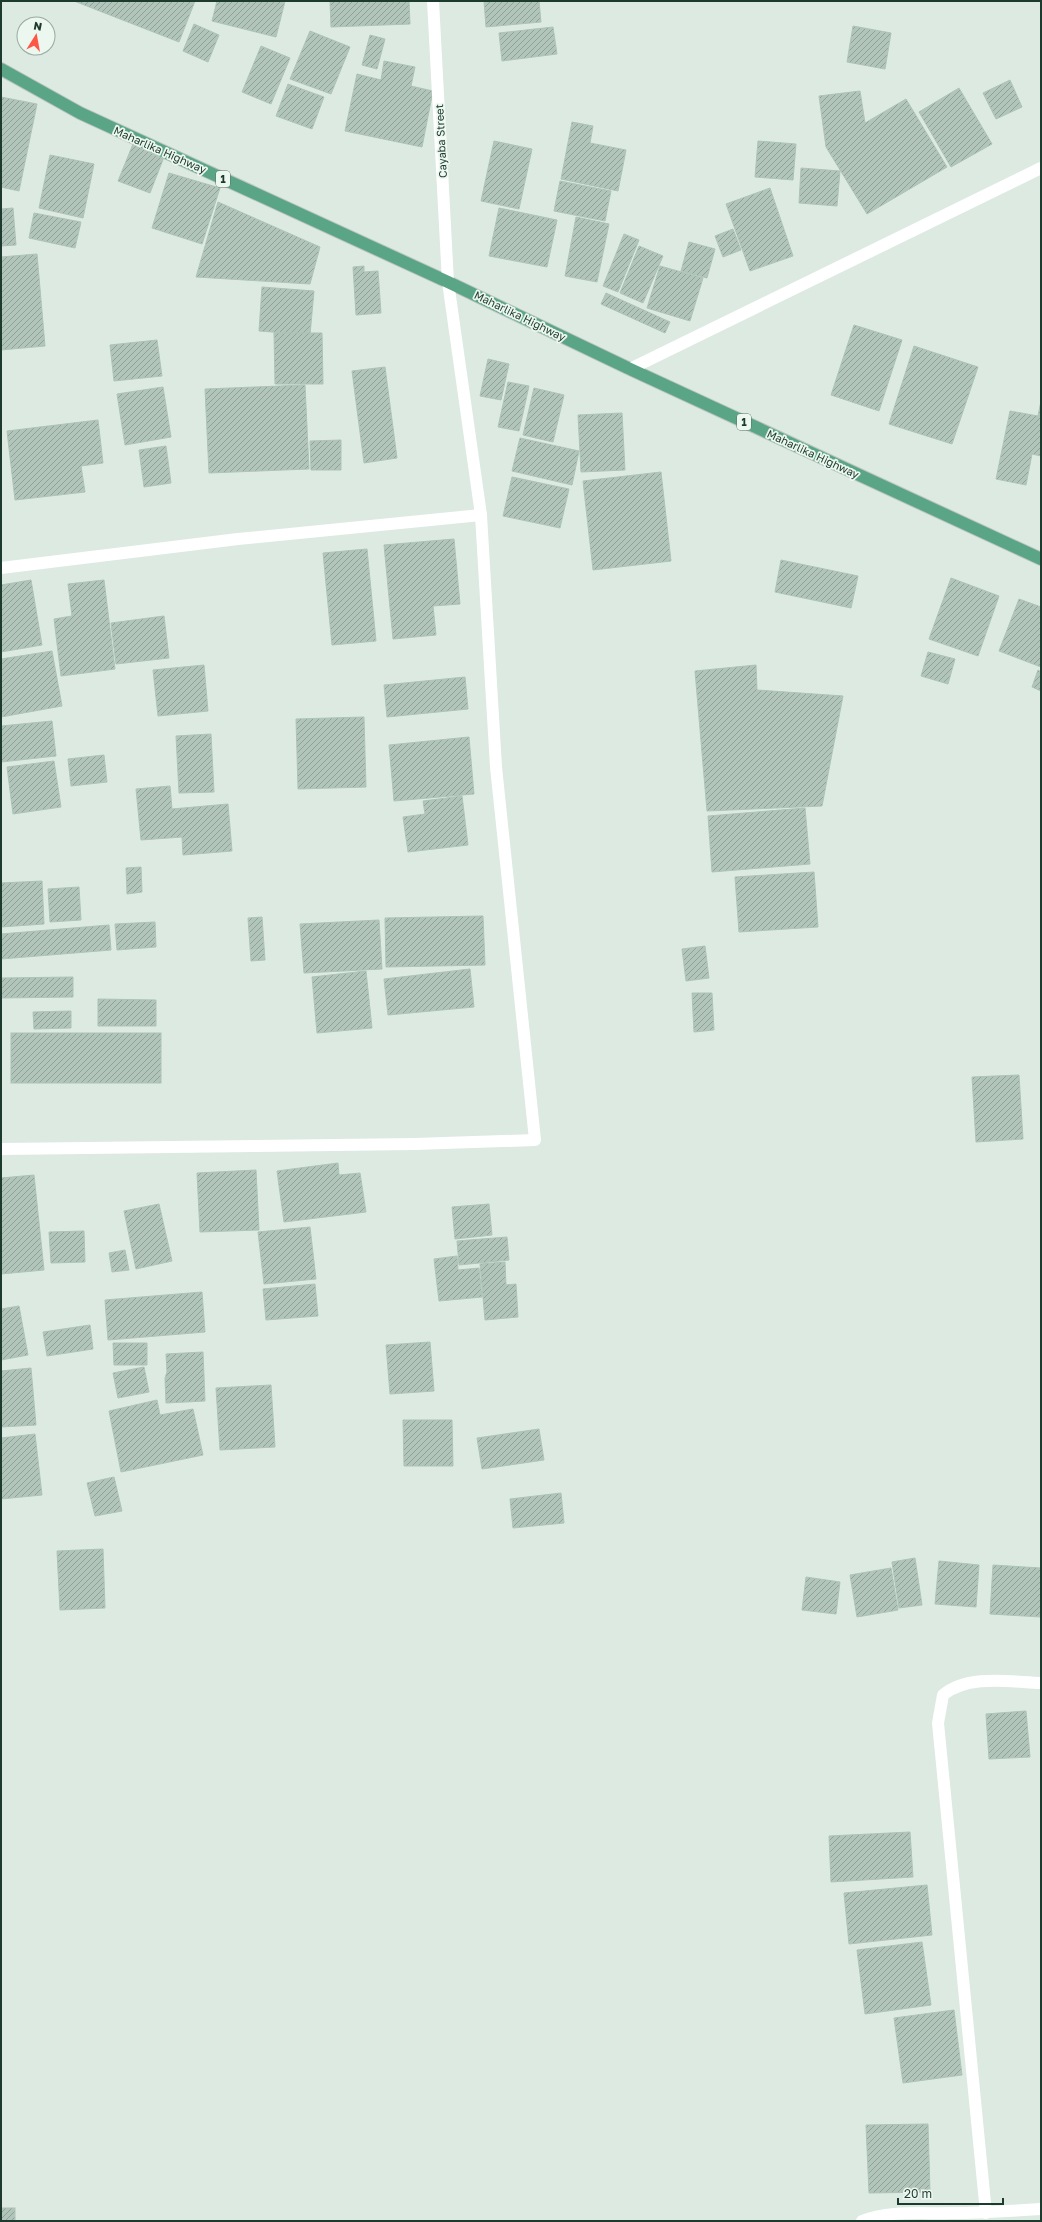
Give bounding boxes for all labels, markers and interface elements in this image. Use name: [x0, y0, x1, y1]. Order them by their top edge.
north arrow: [16, 16, 56, 56]
text: N: [33, 19, 43, 33]
street label: Cayaba Street: [432, 104, 449, 178]
street label: Maharlika Highway: [112, 123, 209, 176]
road number: 1: [216, 171, 230, 187]
street label: Maharlika Highway: [472, 288, 568, 343]
road number: 1: [737, 414, 751, 430]
street label: Maharlika Highway: [765, 427, 861, 481]
scale bar: [898, 2180, 1003, 2206]
text: 20 m: [904, 2186, 932, 2201]

